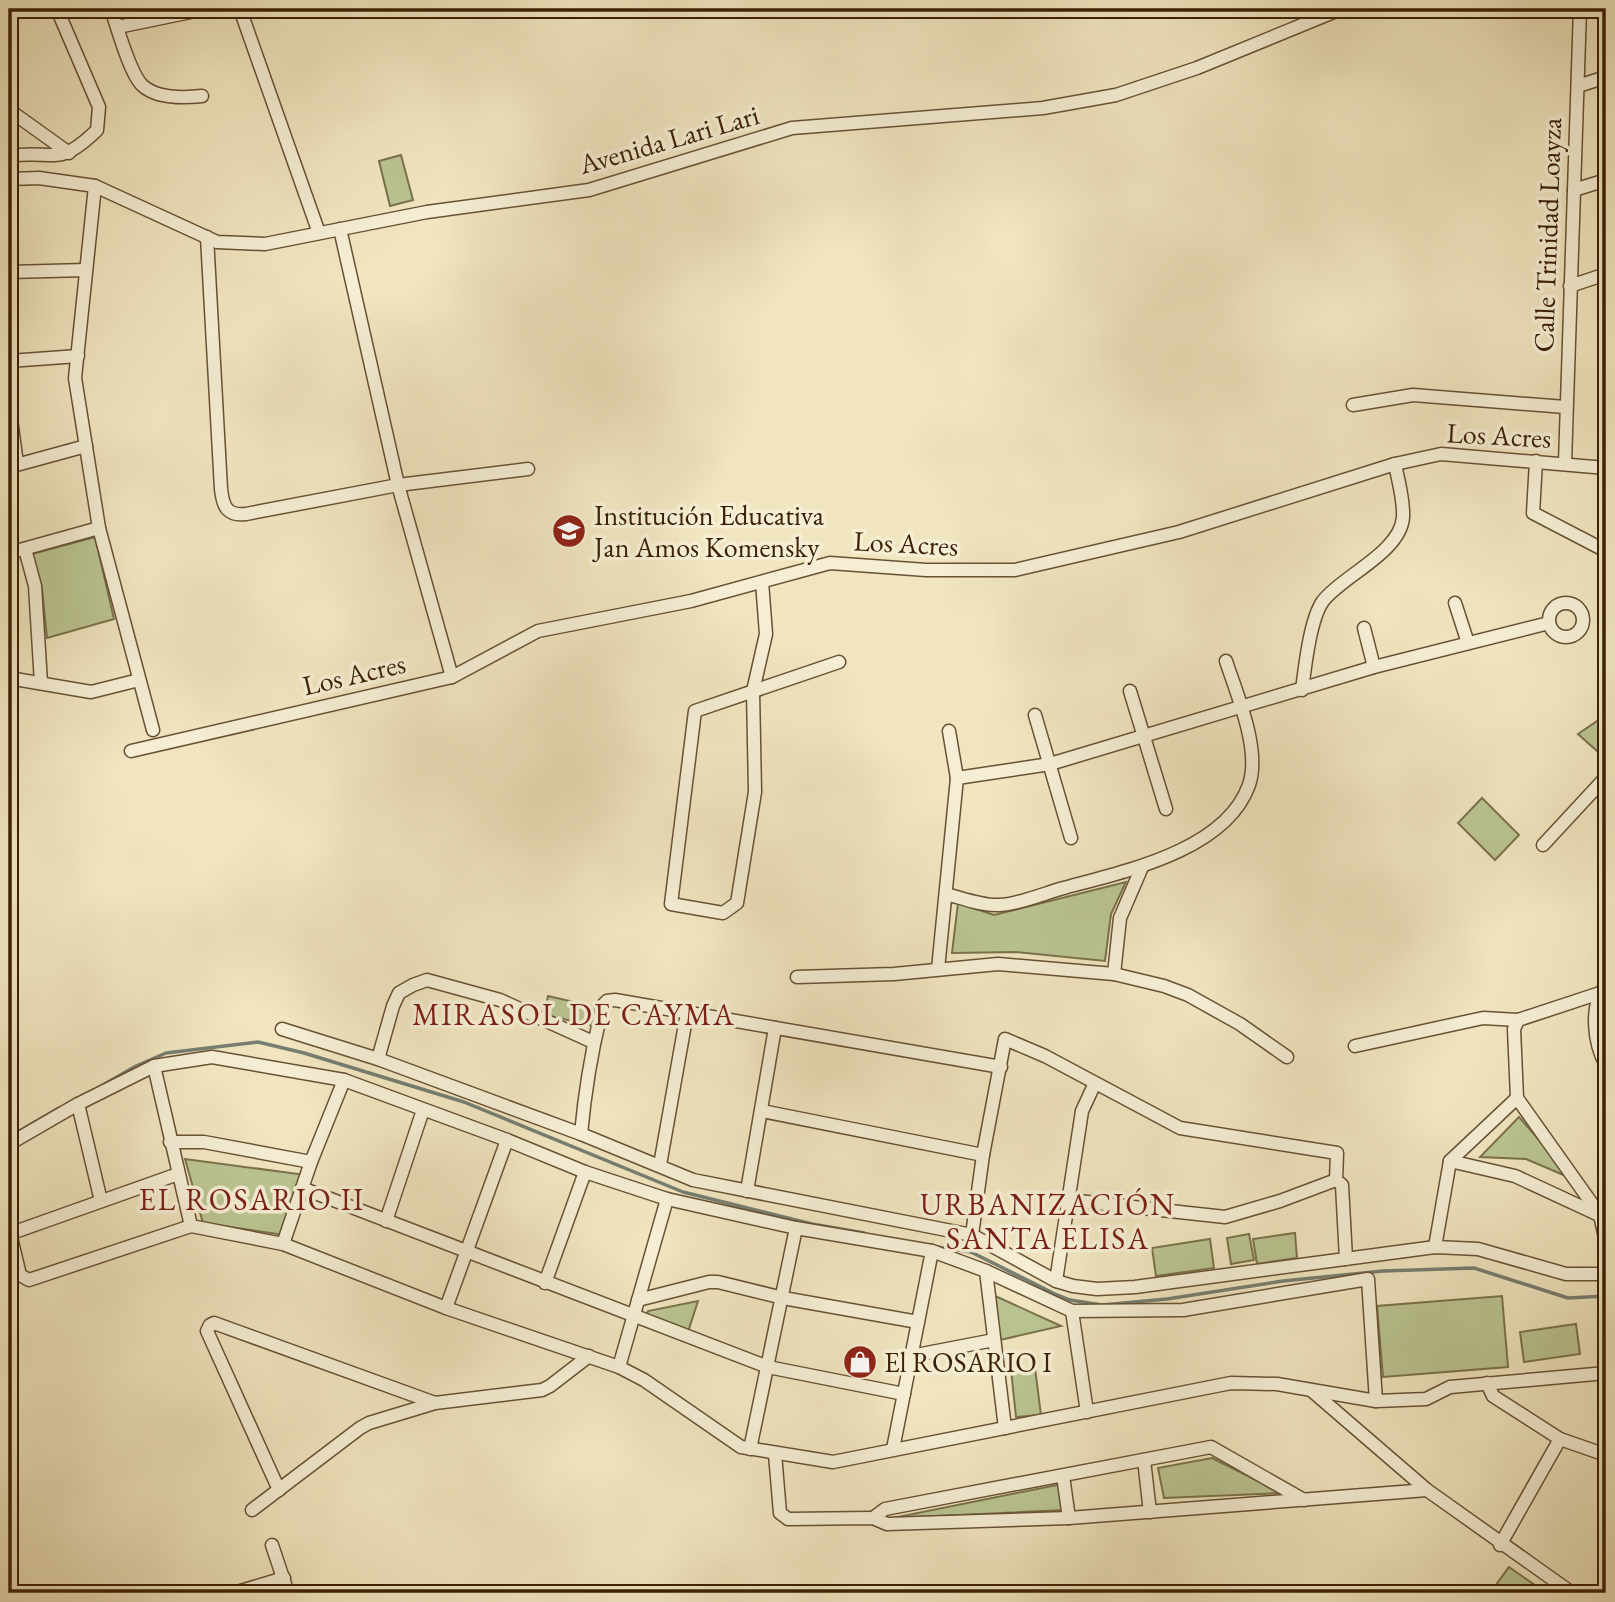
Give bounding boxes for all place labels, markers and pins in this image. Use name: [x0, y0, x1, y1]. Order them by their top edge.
place label: Institución Educativa Jan Amos Komensky: [592, 497, 825, 565]
school or university icon: Institución Educativa Jan Amos Komensky: [550, 512, 588, 550]
shop icon: El ROSARIO I: [841, 1343, 879, 1381]
place label: El ROSARIO I: [884, 1344, 1052, 1380]

